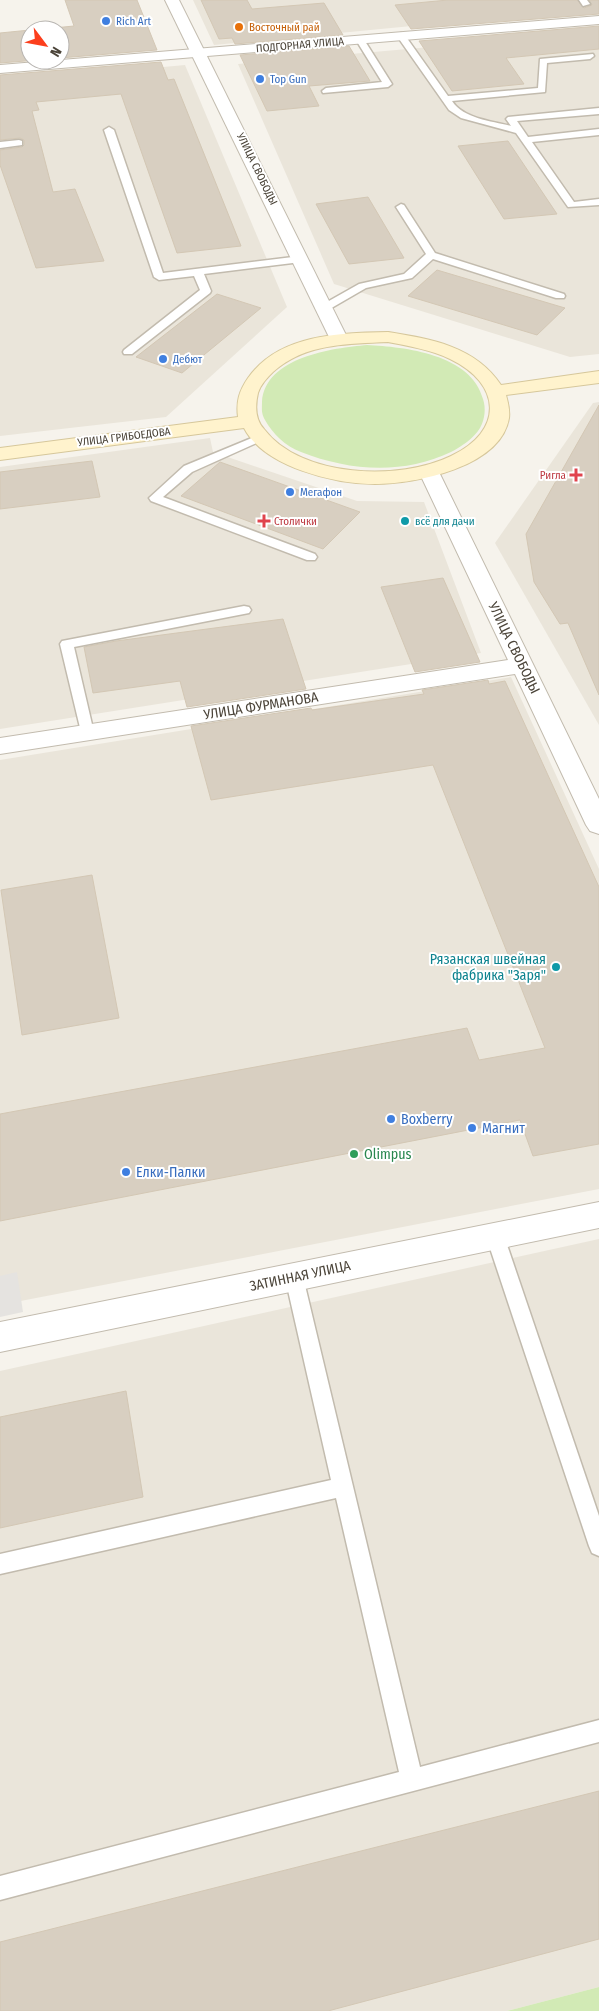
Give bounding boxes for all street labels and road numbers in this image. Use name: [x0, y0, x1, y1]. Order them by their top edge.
street label: ПОДГОРНАЯ УЛИЦА: [255, 35, 345, 55]
street label: УЛИЦА СВОБОДЫ: [233, 130, 280, 207]
street label: УЛИЦА ГРИБОЕДОВА: [76, 425, 171, 449]
street label: УЛИЦА СВОБОДЫ: [484, 598, 544, 697]
street label: УЛИЦА ФУРМАНОВА: [202, 688, 320, 724]
street label: ЗАТИННАЯ УЛИЦА: [248, 1257, 353, 1295]

